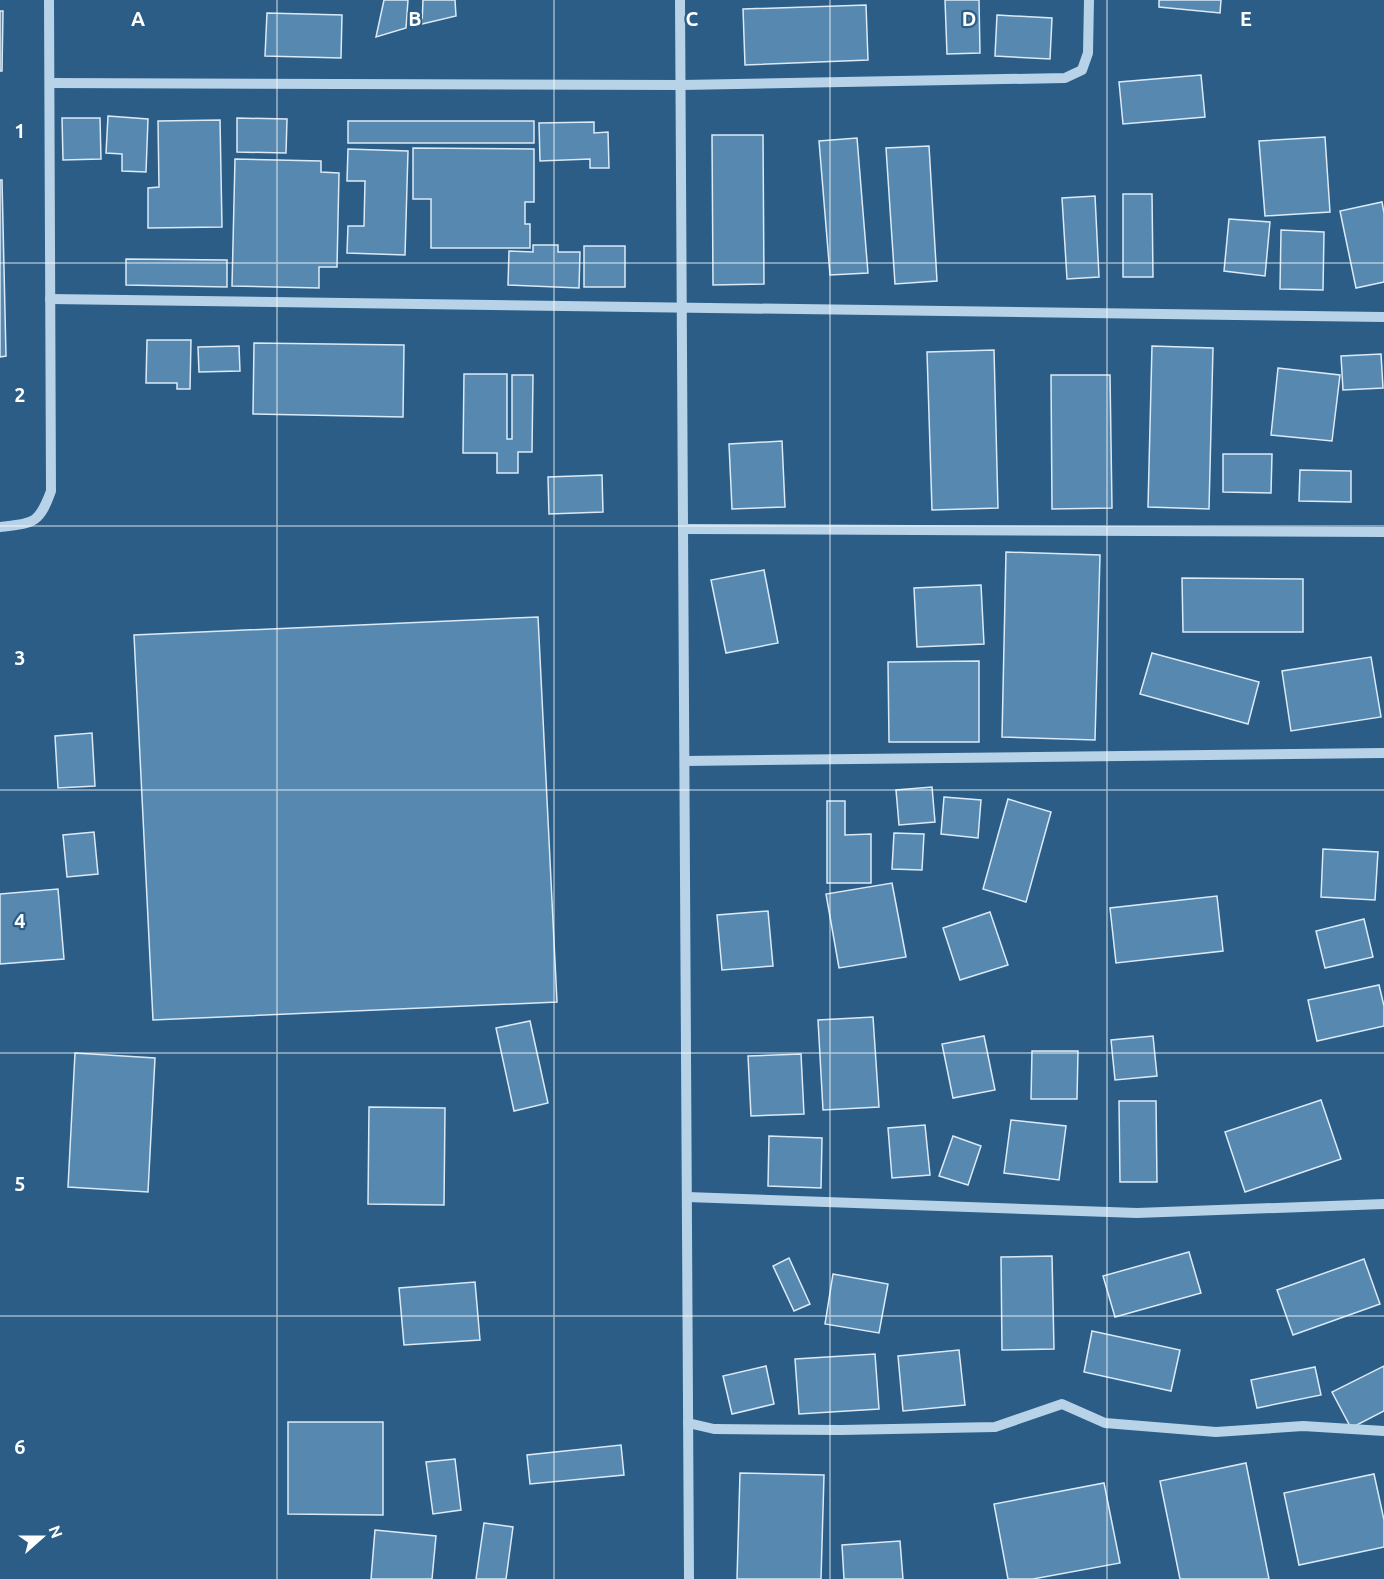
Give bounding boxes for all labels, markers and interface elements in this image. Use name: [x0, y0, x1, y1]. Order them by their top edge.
text: A: [131, 7, 145, 30]
text: B: [408, 7, 422, 30]
text: C: [686, 7, 699, 30]
text: D: [962, 7, 976, 30]
text: E: [1240, 7, 1252, 30]
text: 1: [14, 119, 26, 142]
text: 2: [14, 383, 26, 406]
text: 3: [14, 646, 26, 669]
text: 4: [14, 909, 26, 932]
text: 5: [14, 1172, 26, 1195]
text: 6: [14, 1435, 26, 1458]
north arrow: [12, 1507, 72, 1567]
text: N: [45, 1523, 67, 1540]

